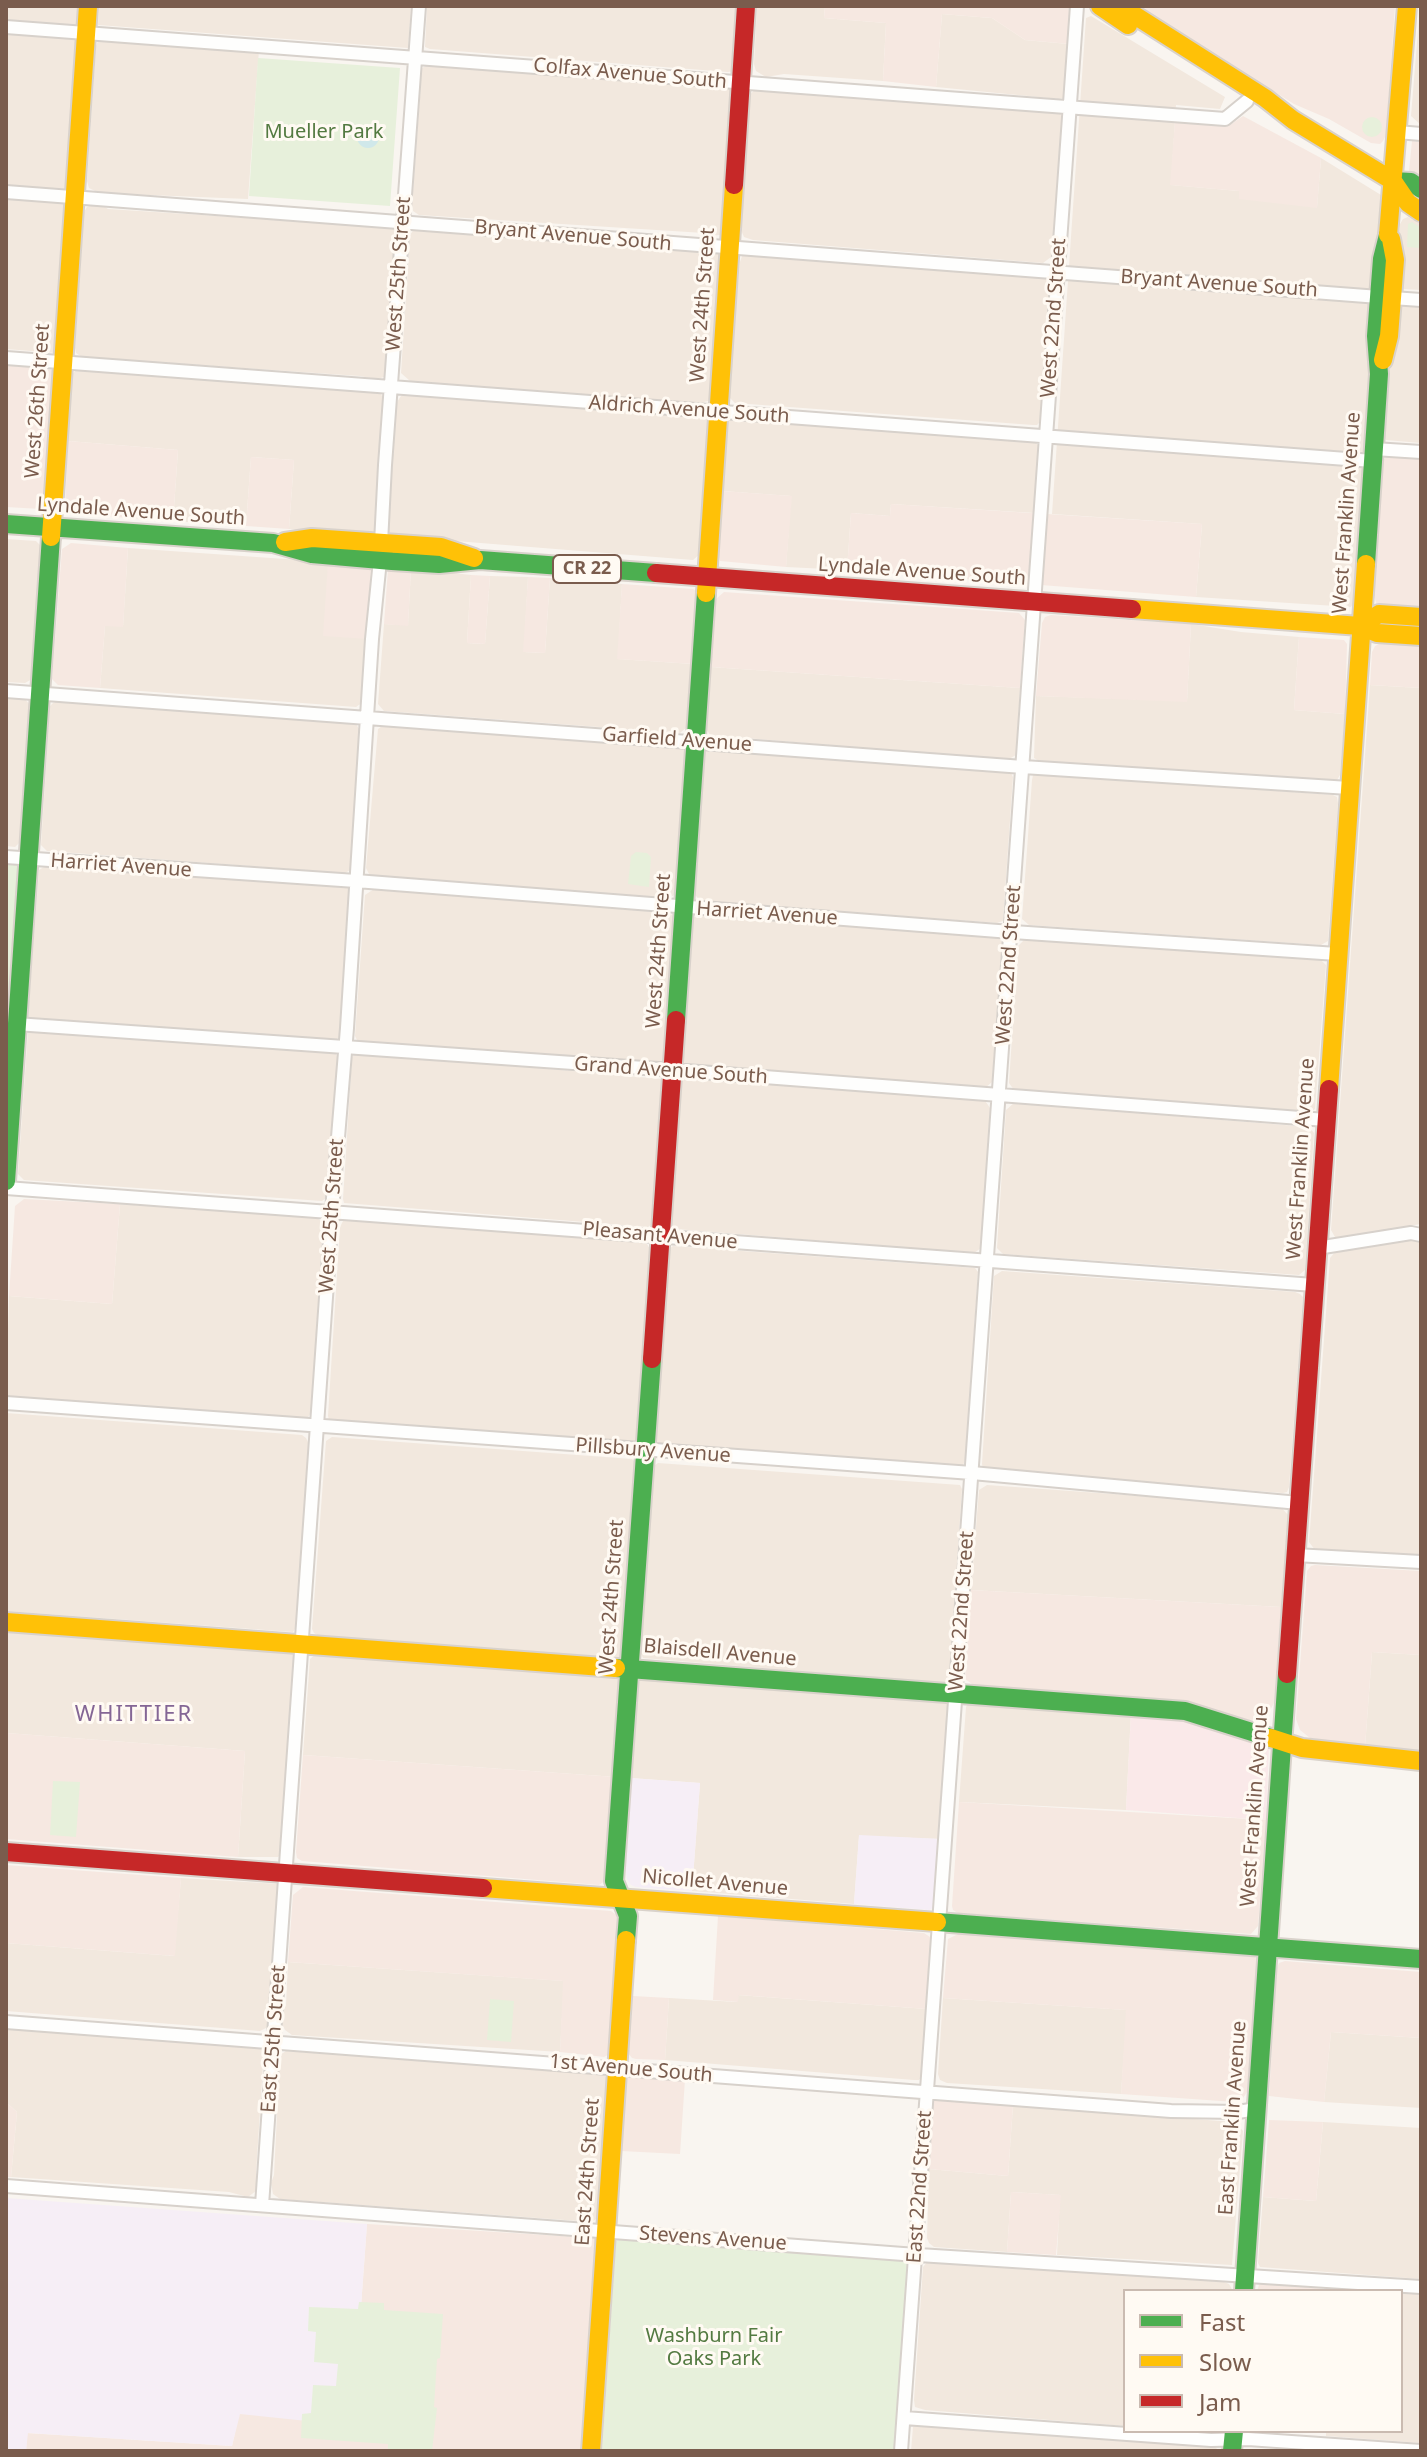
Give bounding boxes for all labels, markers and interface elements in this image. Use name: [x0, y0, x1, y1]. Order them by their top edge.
street label: Colfax Avenue South: [532, 54, 728, 94]
park label: Mueller Park: [264, 120, 384, 144]
street label: West 25th Street: [382, 196, 416, 352]
street label: Bryant Avenue South: [473, 215, 673, 257]
street label: West 24th Street: [686, 227, 720, 383]
street label: West 22nd Street: [1036, 237, 1072, 399]
street label: Bryant Avenue South: [1119, 265, 1319, 303]
street label: West 26th Street: [21, 323, 55, 479]
street label: Aldrich Avenue South: [588, 391, 790, 429]
street label: West Franklin Avenue: [1328, 411, 1366, 615]
street label: Lyndale Avenue South: [36, 493, 246, 531]
street label: Lyndale Avenue South: [817, 553, 1027, 591]
road number: CR 22: [553, 555, 621, 583]
street label: Garfield Avenue: [601, 723, 753, 757]
street label: Harriet Avenue: [50, 849, 192, 883]
street label: West 24th Street: [642, 873, 676, 1029]
street label: West 22nd Street: [991, 884, 1027, 1046]
street label: Harriet Avenue: [696, 897, 838, 931]
street label: Grand Avenue South: [573, 1052, 769, 1090]
street label: West Franklin Avenue: [1282, 1057, 1320, 1261]
street label: West 25th Street: [315, 1138, 349, 1294]
street label: Pleasant Avenue: [581, 1217, 739, 1255]
street label: Pillsbury Avenue: [575, 1434, 731, 1468]
street label: West 24th Street: [595, 1519, 629, 1675]
street label: West 22nd Street: [944, 1530, 980, 1692]
street label: Blaisdell Avenue: [643, 1634, 797, 1672]
district label: WHITTIER: [75, 1702, 193, 1728]
street label: West Franklin Avenue: [1236, 1704, 1274, 1908]
street label: Nicollet Avenue: [641, 1865, 789, 1901]
street label: East 25th Street: [257, 1964, 291, 2114]
street label: East Franklin Avenue: [1214, 2020, 1252, 2216]
street label: 1st Avenue South: [548, 2050, 714, 2088]
street label: East 24th Street: [571, 2097, 605, 2247]
street label: East 22nd Street: [903, 2110, 937, 2264]
street label: Stevens Avenue: [638, 2222, 788, 2256]
legend: [1123, 2289, 1403, 2433]
text: Fast: [1199, 2305, 1245, 2338]
park label: Washburn Fair Oaks Park: [646, 2324, 782, 2371]
text: Slow: [1199, 2345, 1251, 2378]
text: Jam: [1199, 2385, 1241, 2418]

